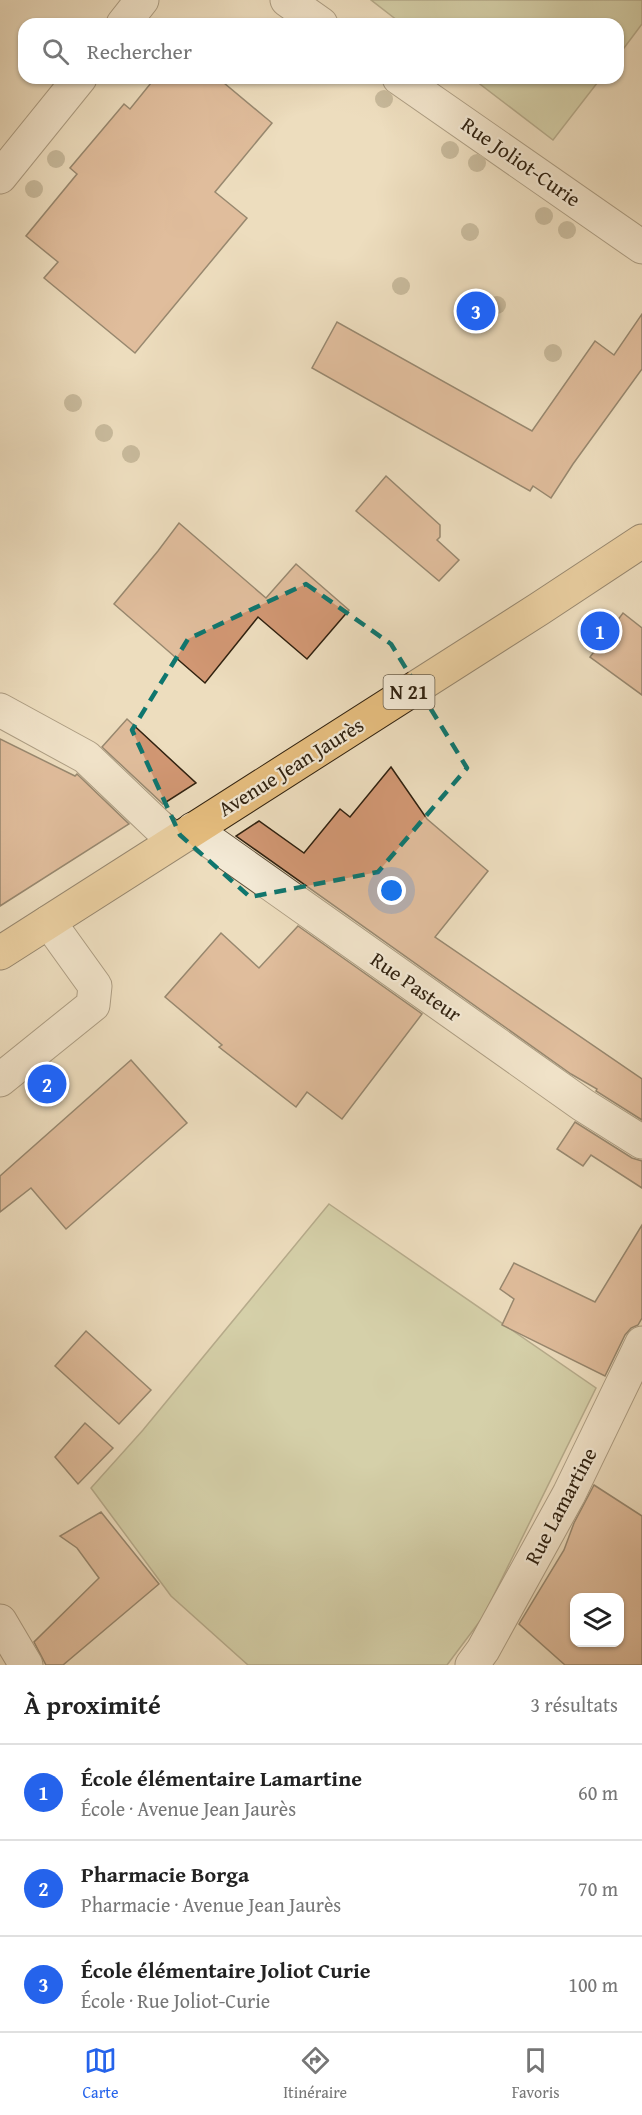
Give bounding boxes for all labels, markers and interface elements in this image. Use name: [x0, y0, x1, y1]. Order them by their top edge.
search box: [18, 18, 624, 84]
icon: search: [39, 35, 72, 68]
text: Rechercher: [87, 35, 192, 67]
street label: Rue Joliot-Curie: [455, 109, 587, 214]
pin: 3: [456, 288, 496, 334]
pin: 1: [580, 608, 620, 654]
road number: N 21: [384, 675, 434, 709]
street label: Avenue Jean Jaurès: [212, 709, 370, 824]
your location: [377, 876, 406, 905]
street label: Rue Pasteur: [364, 944, 468, 1030]
pin: 2: [28, 1062, 66, 1106]
street label: Rue Lamartine: [517, 1442, 605, 1570]
map controls: [570, 1593, 624, 1647]
button: layers: [570, 1593, 624, 1647]
text: À proximité: [24, 1685, 161, 1724]
text: 3 résultats: [530, 1690, 618, 1719]
text: École élémentaire Lamartine: [81, 1762, 362, 1794]
text: 1: [38, 1778, 49, 1807]
text: 60 m: [578, 1778, 618, 1807]
text: École · Avenue Jean Jaurès: [81, 1794, 296, 1823]
text: Pharmacie Borga: [81, 1858, 249, 1890]
text: 2: [38, 1874, 49, 1903]
text: 70 m: [578, 1874, 618, 1903]
text: Pharmacie · Avenue Jean Jaurès: [81, 1890, 341, 1919]
text: École élémentaire Joliot Curie: [81, 1954, 371, 1986]
text: 3: [38, 1970, 49, 1999]
text: 100 m: [568, 1970, 618, 1999]
text: École · Rue Joliot-Curie: [81, 1986, 270, 2015]
tab: Carte: [82, 2044, 118, 2104]
tab: Itinéraire: [283, 2044, 347, 2104]
tab: Favoris: [512, 2044, 560, 2104]

